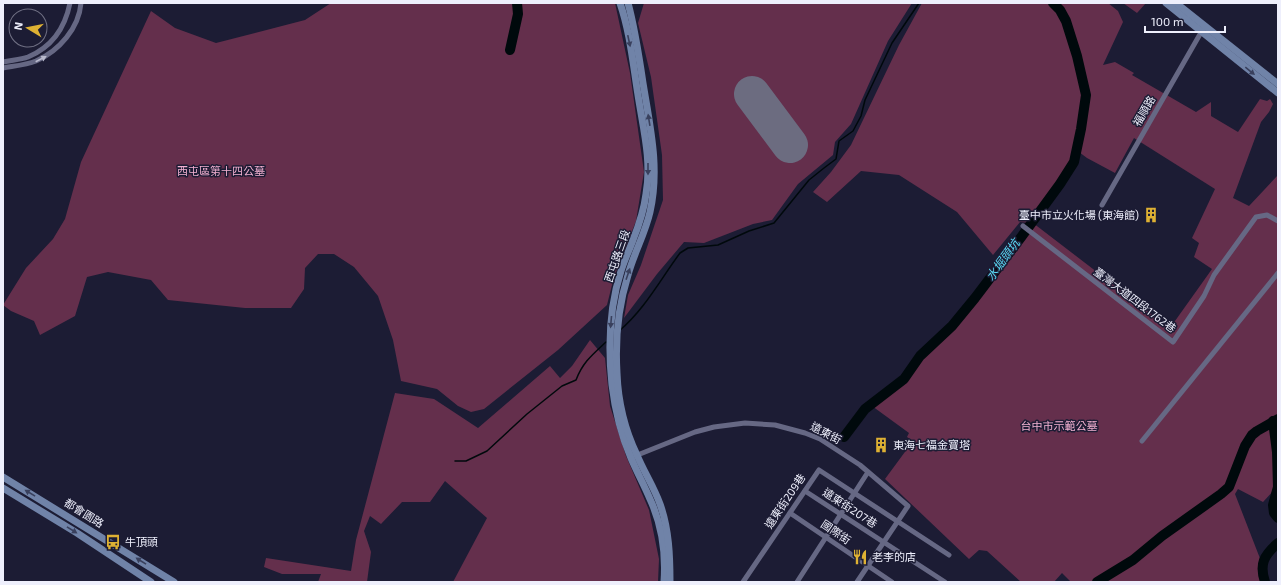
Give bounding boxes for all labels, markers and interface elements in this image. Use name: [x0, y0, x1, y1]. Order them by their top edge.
north arrow: [8, 8, 48, 48]
scale bar: [1145, 8, 1225, 34]
text: 100 m: [1151, 14, 1183, 28]
text: N: [11, 21, 25, 31]
one-way arrow: [626, 35, 632, 47]
one-way arrow: [35, 56, 46, 62]
one-way arrow: [1245, 67, 1256, 76]
street label: 福順路: [1130, 93, 1157, 128]
one-way arrow: [646, 114, 652, 126]
one-way arrow: [645, 163, 651, 176]
park label: 西屯區第十四公墓: [177, 164, 265, 177]
building icon: 臺中市立火化場 (東海館): [1142, 206, 1160, 224]
place label: 臺中市立火化場 (東海館): [1019, 208, 1139, 221]
street label: 西屯路三段: [601, 228, 632, 284]
water label: 水堀頭坑: [982, 234, 1023, 283]
street label: 臺灣大道四段1762巷: [1092, 264, 1179, 335]
one-way arrow: [626, 267, 632, 279]
one-way arrow: [607, 316, 614, 328]
street label: 遠東街: [809, 419, 844, 446]
park label: 台中市示範公墓: [1021, 419, 1098, 432]
building icon: 東海七福金寶塔: [872, 436, 890, 454]
place label: 東海七福金寶塔: [893, 438, 970, 451]
street label: 遠東街209巷: [762, 471, 808, 531]
street label: 遠東街207巷: [821, 485, 880, 530]
one-way arrow: [25, 489, 35, 497]
street label: 都會園路: [62, 495, 106, 530]
street label: 國際街: [819, 517, 854, 546]
one-way arrow: [66, 527, 78, 534]
bus stop icon: 牛頂頭: [104, 533, 122, 551]
place label: 牛頂頭: [125, 535, 158, 548]
restaurant icon: 老李的店: [851, 548, 869, 566]
place label: 老李的店: [872, 550, 916, 563]
one-way arrow: [135, 558, 147, 565]

